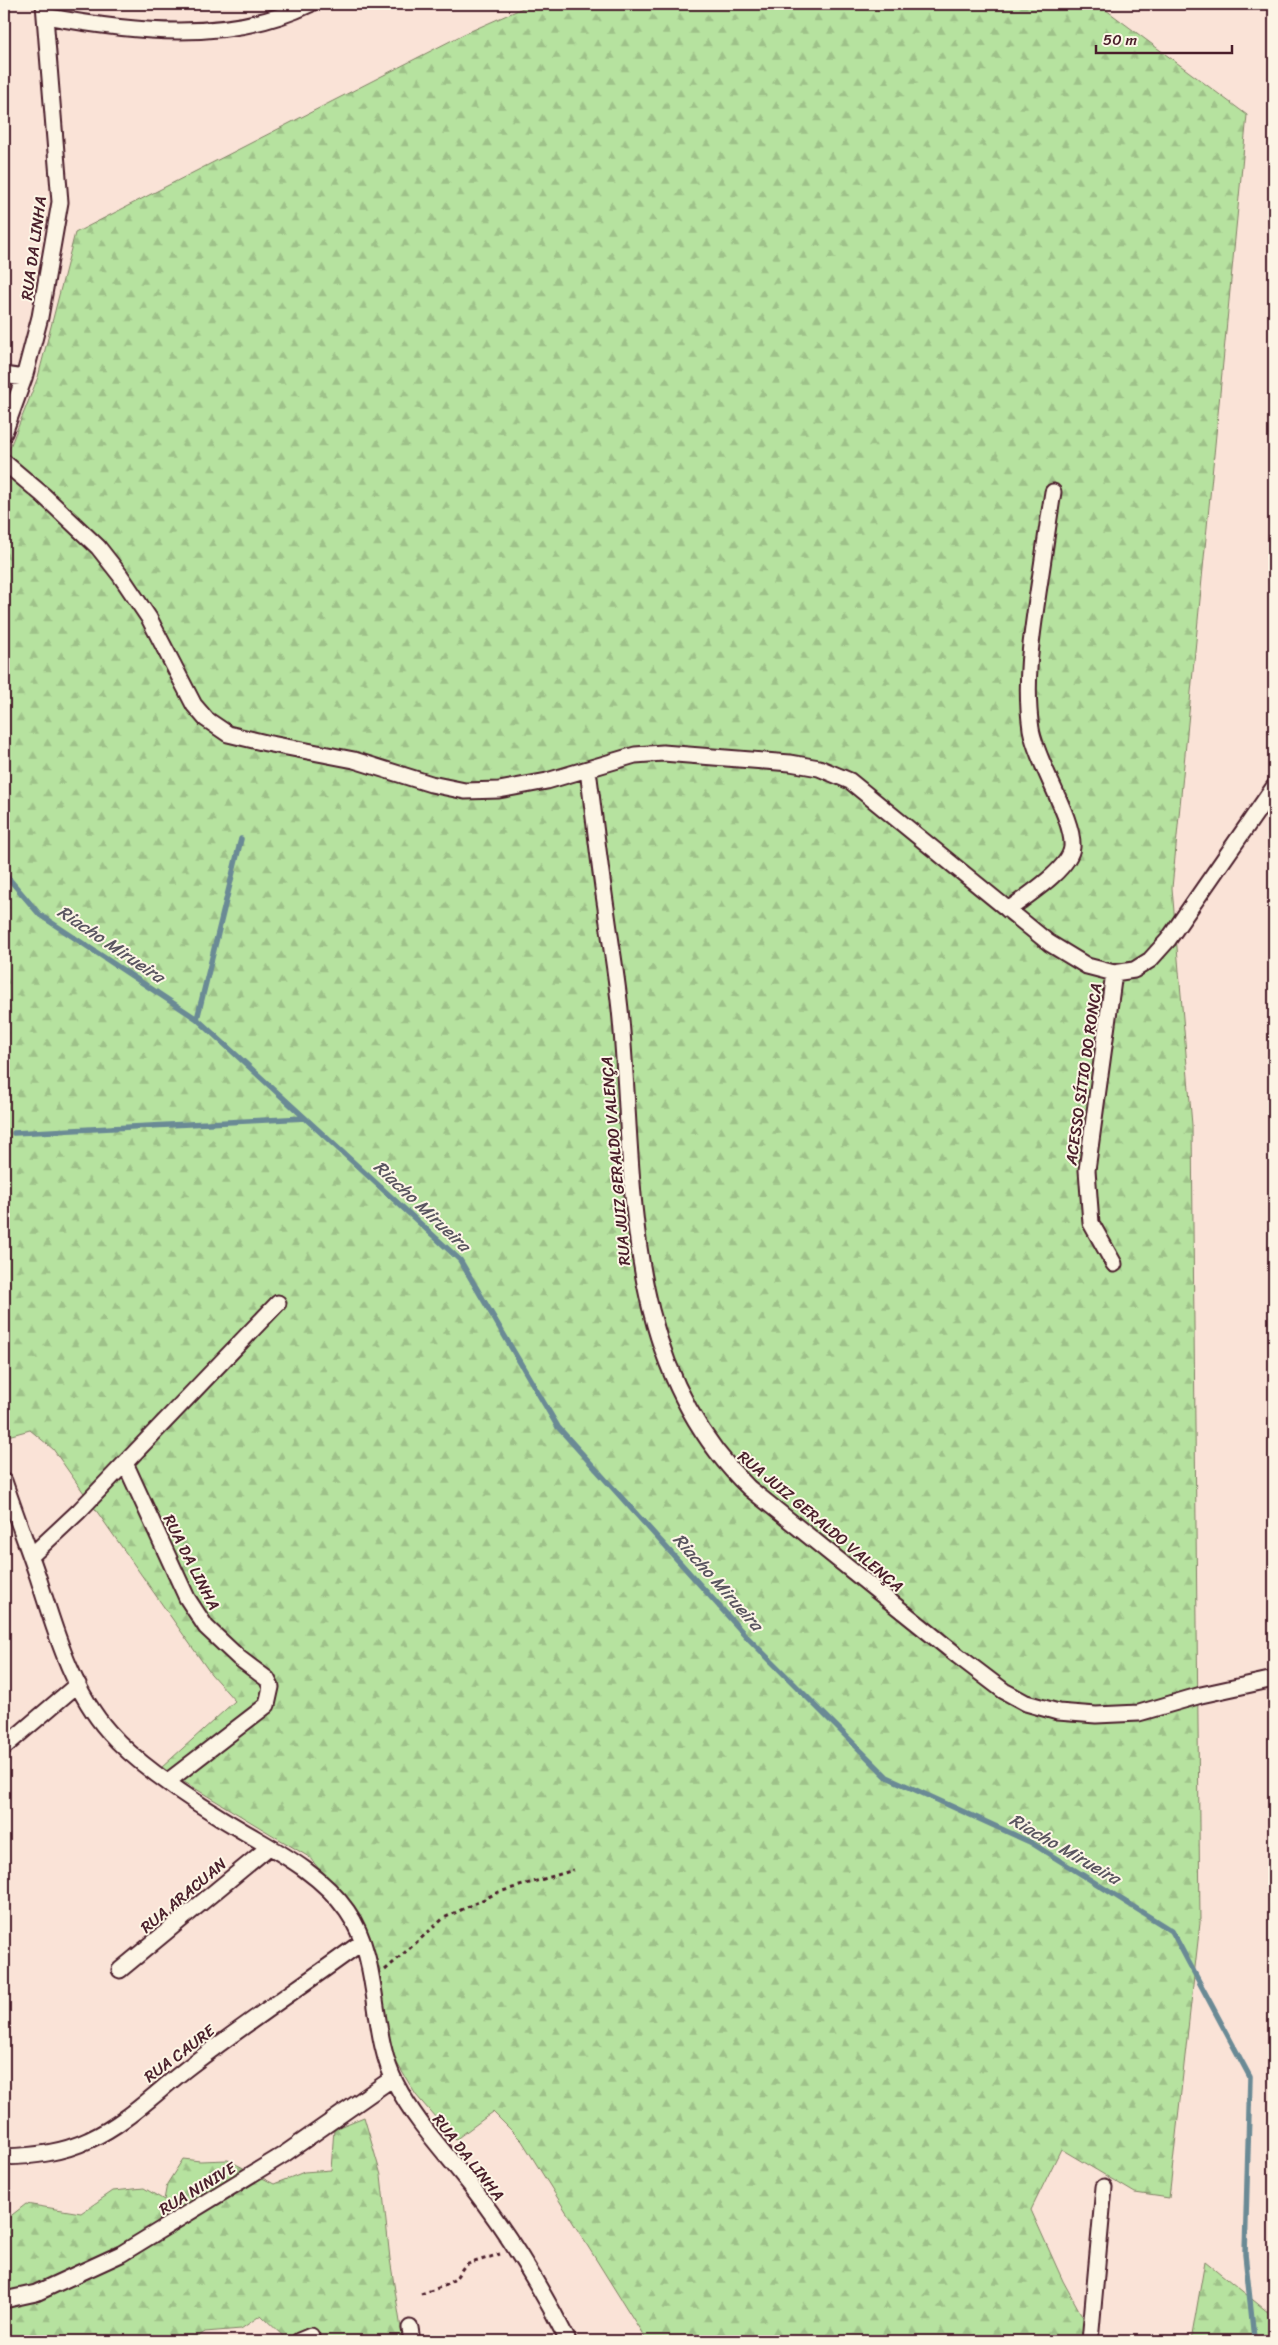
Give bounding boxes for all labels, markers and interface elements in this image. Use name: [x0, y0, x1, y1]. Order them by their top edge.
scale bar: [1096, 22, 1232, 54]
text: 50 m: [1103, 27, 1138, 53]
street label: RUA DA LINHA: [12, 194, 55, 302]
water label: Riacho Mirueira: [51, 896, 173, 993]
street label: ACESSO SÍTIO DO RONCA: [1056, 981, 1111, 1168]
street label: RUA JUIZ GERALDO VALENÇA: [592, 1055, 639, 1267]
water label: Riacho Mirueira: [366, 1152, 480, 1261]
street label: RUA JUIZ GERALDO VALENÇA: [731, 1443, 910, 1600]
street label: RUA DA LINHA: [155, 1509, 228, 1615]
water label: Riacho Mirueira: [665, 1525, 773, 1640]
water label: Riacho Mirueira: [1003, 1804, 1128, 1895]
street label: RUA ARACUAN: [133, 1850, 233, 1941]
street label: RUA CAURE: [137, 2016, 222, 2090]
street label: RUA DA LINHA: [425, 2107, 512, 2208]
street label: RUA NINIVE: [153, 2153, 243, 2223]

